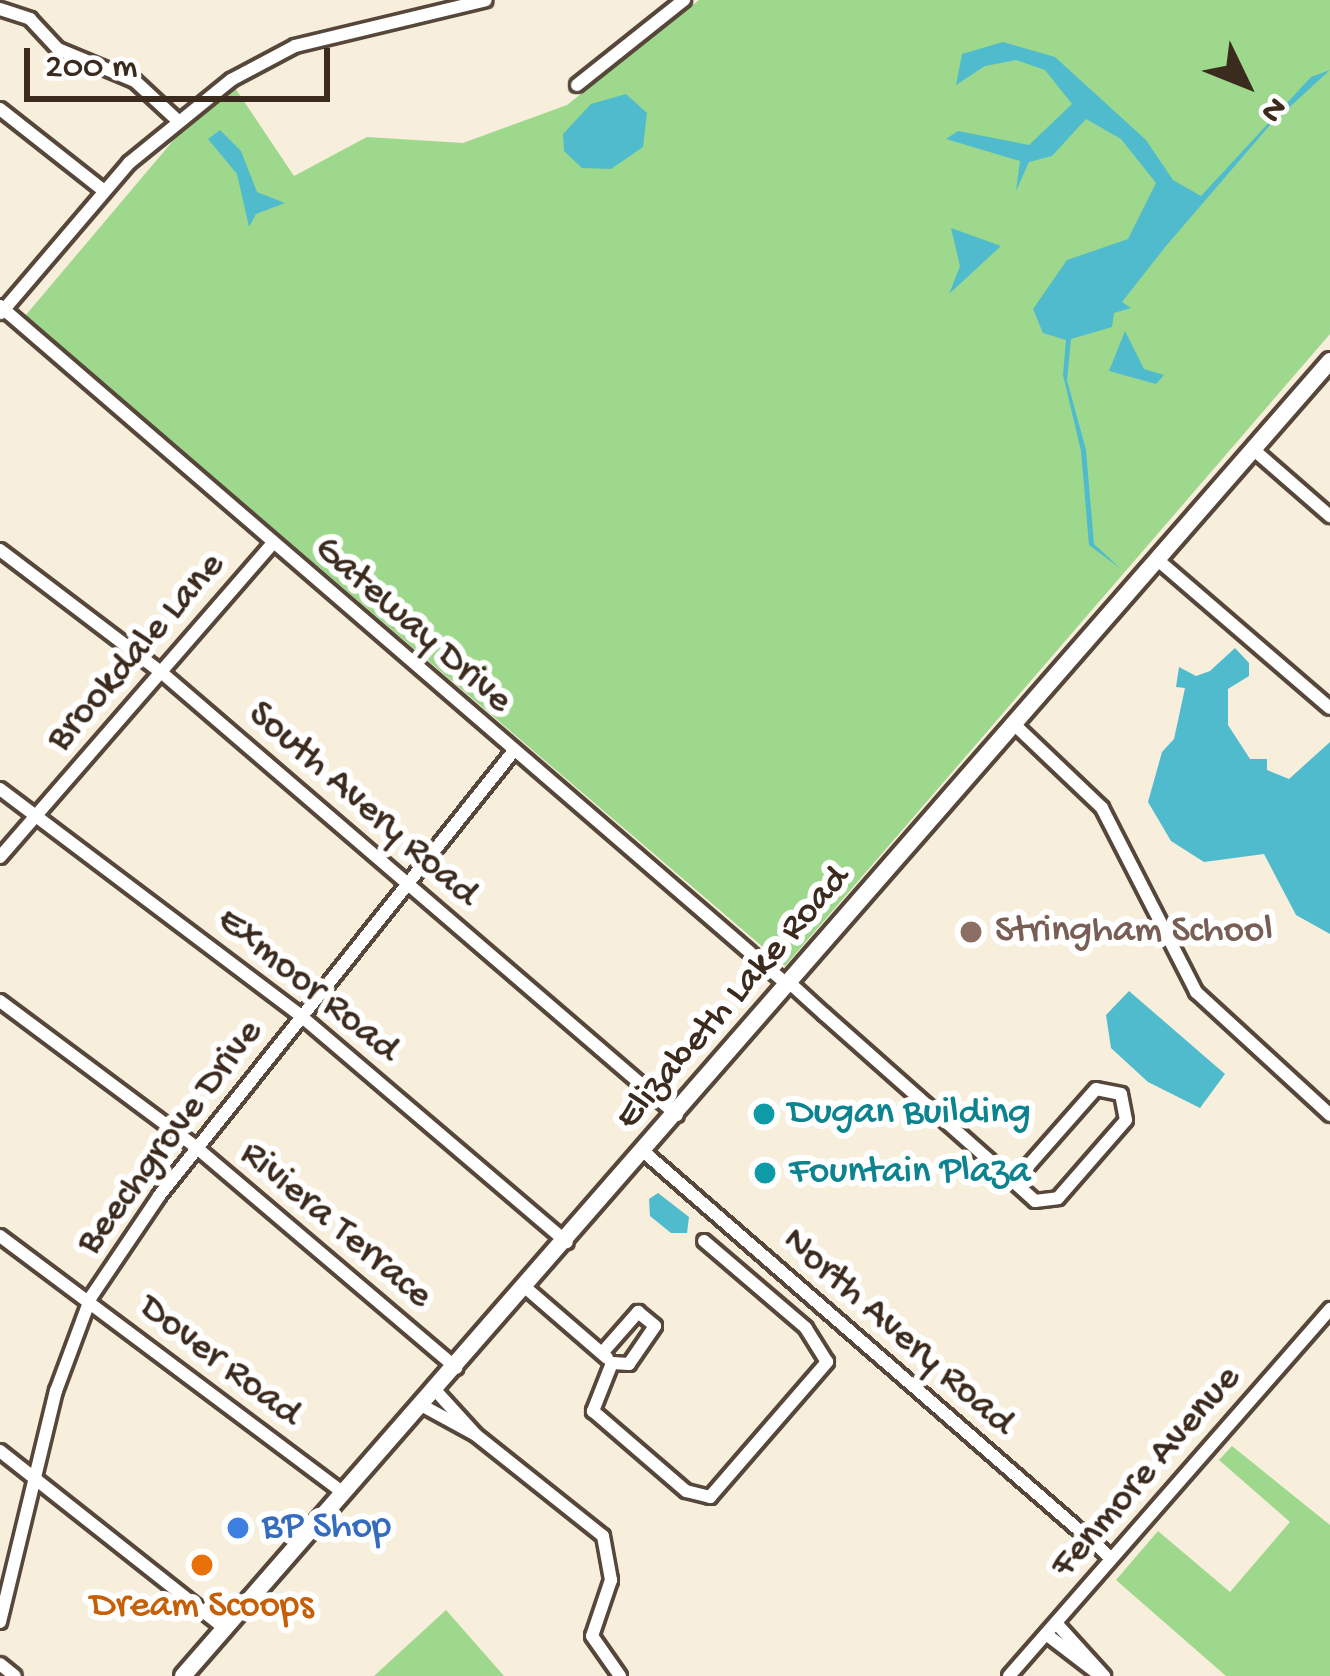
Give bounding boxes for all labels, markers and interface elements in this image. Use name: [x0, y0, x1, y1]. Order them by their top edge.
scale bar: [30, 24, 336, 98]
north arrow: [1186, 24, 1306, 144]
text: 200 m: [45, 47, 138, 90]
text: N: [1251, 88, 1294, 129]
street label: Gateway Drive: [303, 527, 521, 725]
street label: Brookdale Lane: [38, 544, 236, 762]
street label: South Avery Road: [237, 692, 487, 918]
street label: Elizabeth Lake Road: [606, 857, 862, 1141]
street label: Exmoor Road: [206, 898, 408, 1074]
place label: Stringham School: [995, 909, 1273, 955]
marker: Stringham School: [958, 919, 984, 945]
street label: Beechgrove Drive: [67, 1011, 275, 1265]
place label: Dugan Building: [788, 1091, 1031, 1137]
marker: Dugan Building: [751, 1101, 777, 1127]
street label: Riviera Terrace: [229, 1132, 441, 1320]
place label: Fountain Plaza: [789, 1150, 1030, 1196]
marker: Fountain Plaza: [752, 1160, 778, 1186]
street label: North Avery Road: [771, 1219, 1023, 1447]
street label: Dover Road: [129, 1286, 309, 1438]
street label: Fenmore Avenue: [1042, 1357, 1252, 1589]
place label: BP Shop: [262, 1505, 391, 1551]
marker: BP Shop: [225, 1515, 251, 1541]
marker: Dream Scoops: [189, 1552, 215, 1578]
place label: Dream Scoops: [90, 1584, 314, 1630]

